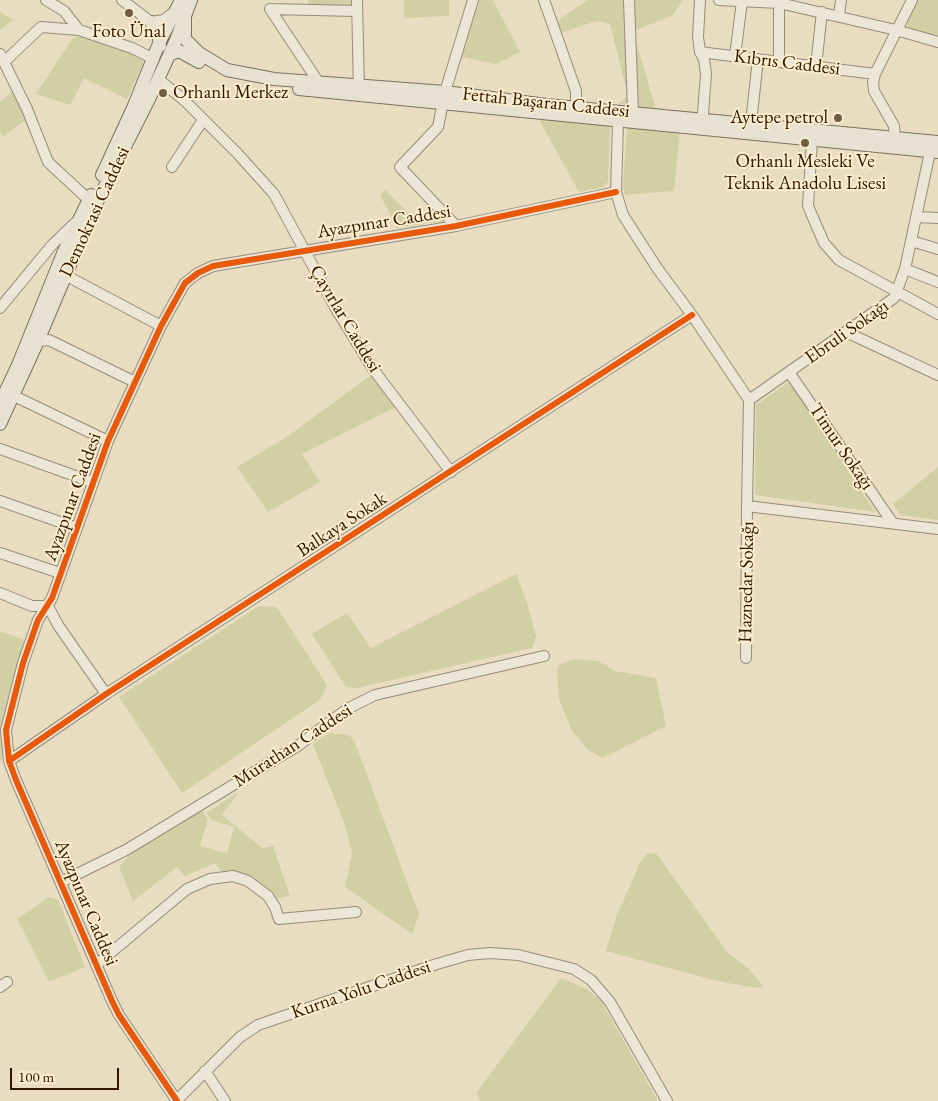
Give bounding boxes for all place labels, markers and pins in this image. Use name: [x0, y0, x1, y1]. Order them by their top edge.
marker: Foto Ünal: [123, 7, 135, 19]
place label: Foto Ünal: [92, 21, 166, 43]
place label: Orhanlı Merkez: [173, 82, 288, 104]
marker: Orhanlı Merkez: [157, 87, 169, 99]
place label: Aytepe petrol: [730, 107, 828, 129]
marker: Aytepe petrol: [832, 112, 844, 124]
marker: Orhanlı Mesleki Ve Teknik Anadolu Lisesi: [799, 137, 811, 149]
place label: Orhanlı Mesleki Ve Teknik Anadolu Lisesi: [724, 151, 886, 195]

